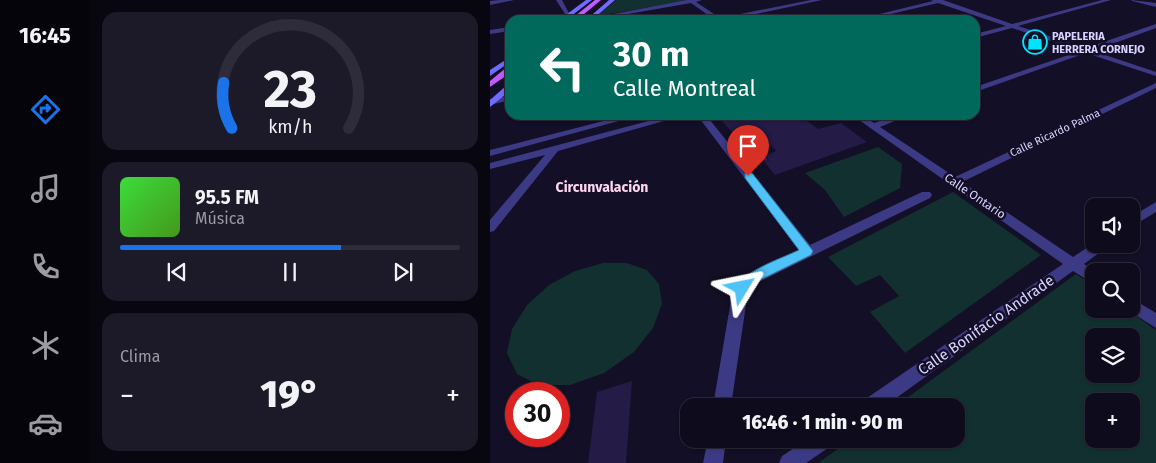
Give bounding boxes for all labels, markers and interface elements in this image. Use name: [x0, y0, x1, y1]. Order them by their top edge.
text: 16:45: [19, 22, 71, 49]
shop icon: PAPELERIA HERRERA CORNEJO: [1022, 29, 1048, 55]
place label: PAPELERIA HERRERA CORNEJO: [1052, 30, 1145, 56]
text: 30 m: [613, 33, 690, 75]
icon: left: [530, 35, 595, 100]
text: 23: [263, 58, 317, 121]
text: Calle Montreal: [613, 75, 756, 102]
icon: directions: [28, 92, 63, 127]
street label: Calle Ricardo Palma: [1008, 106, 1102, 160]
text: km/h: [268, 116, 312, 138]
pin: [727, 125, 769, 176]
icon: arrive: [734, 132, 762, 160]
street label: Calle Ontario: [942, 170, 1008, 222]
icon: music: [28, 171, 63, 206]
district label: Circunvalación: [556, 179, 648, 196]
text: 95.5 FM: [195, 186, 259, 209]
map controls: [1085, 198, 1140, 448]
button: sound: [1085, 198, 1140, 253]
text: Música: [195, 209, 245, 228]
icon: phone: [28, 249, 63, 284]
icon: previous: [163, 258, 191, 286]
icon: pause: [276, 258, 304, 286]
icon: next: [389, 258, 417, 286]
position arrow: [715, 261, 767, 313]
button: search: [1085, 263, 1140, 318]
street label: Calle Bonifacio Andrade: [915, 271, 1057, 379]
icon: climate: [28, 328, 63, 363]
button: layers: [1085, 328, 1140, 383]
text: Clima: [120, 347, 160, 366]
text: 19°: [260, 371, 320, 417]
text: −: [120, 379, 134, 412]
text: +: [446, 379, 460, 412]
speed limit sign: 30: [505, 382, 570, 447]
button: +: [1085, 393, 1140, 448]
icon: car: [28, 406, 63, 441]
text: 16:46 · 1 min · 90 m: [742, 411, 903, 434]

